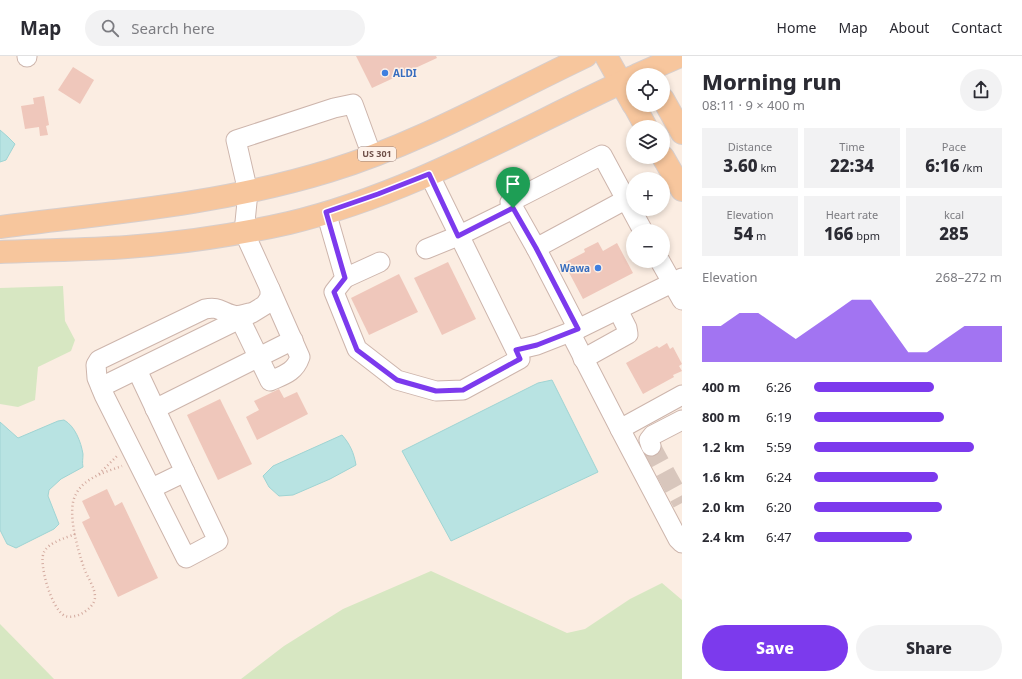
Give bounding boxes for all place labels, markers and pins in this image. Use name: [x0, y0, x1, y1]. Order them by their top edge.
place label: ALDI: [393, 66, 417, 80]
marker: ALDI: [380, 68, 390, 78]
pin: [496, 167, 530, 208]
place label: Wawa: [560, 261, 590, 275]
marker: Wawa: [593, 263, 603, 273]

